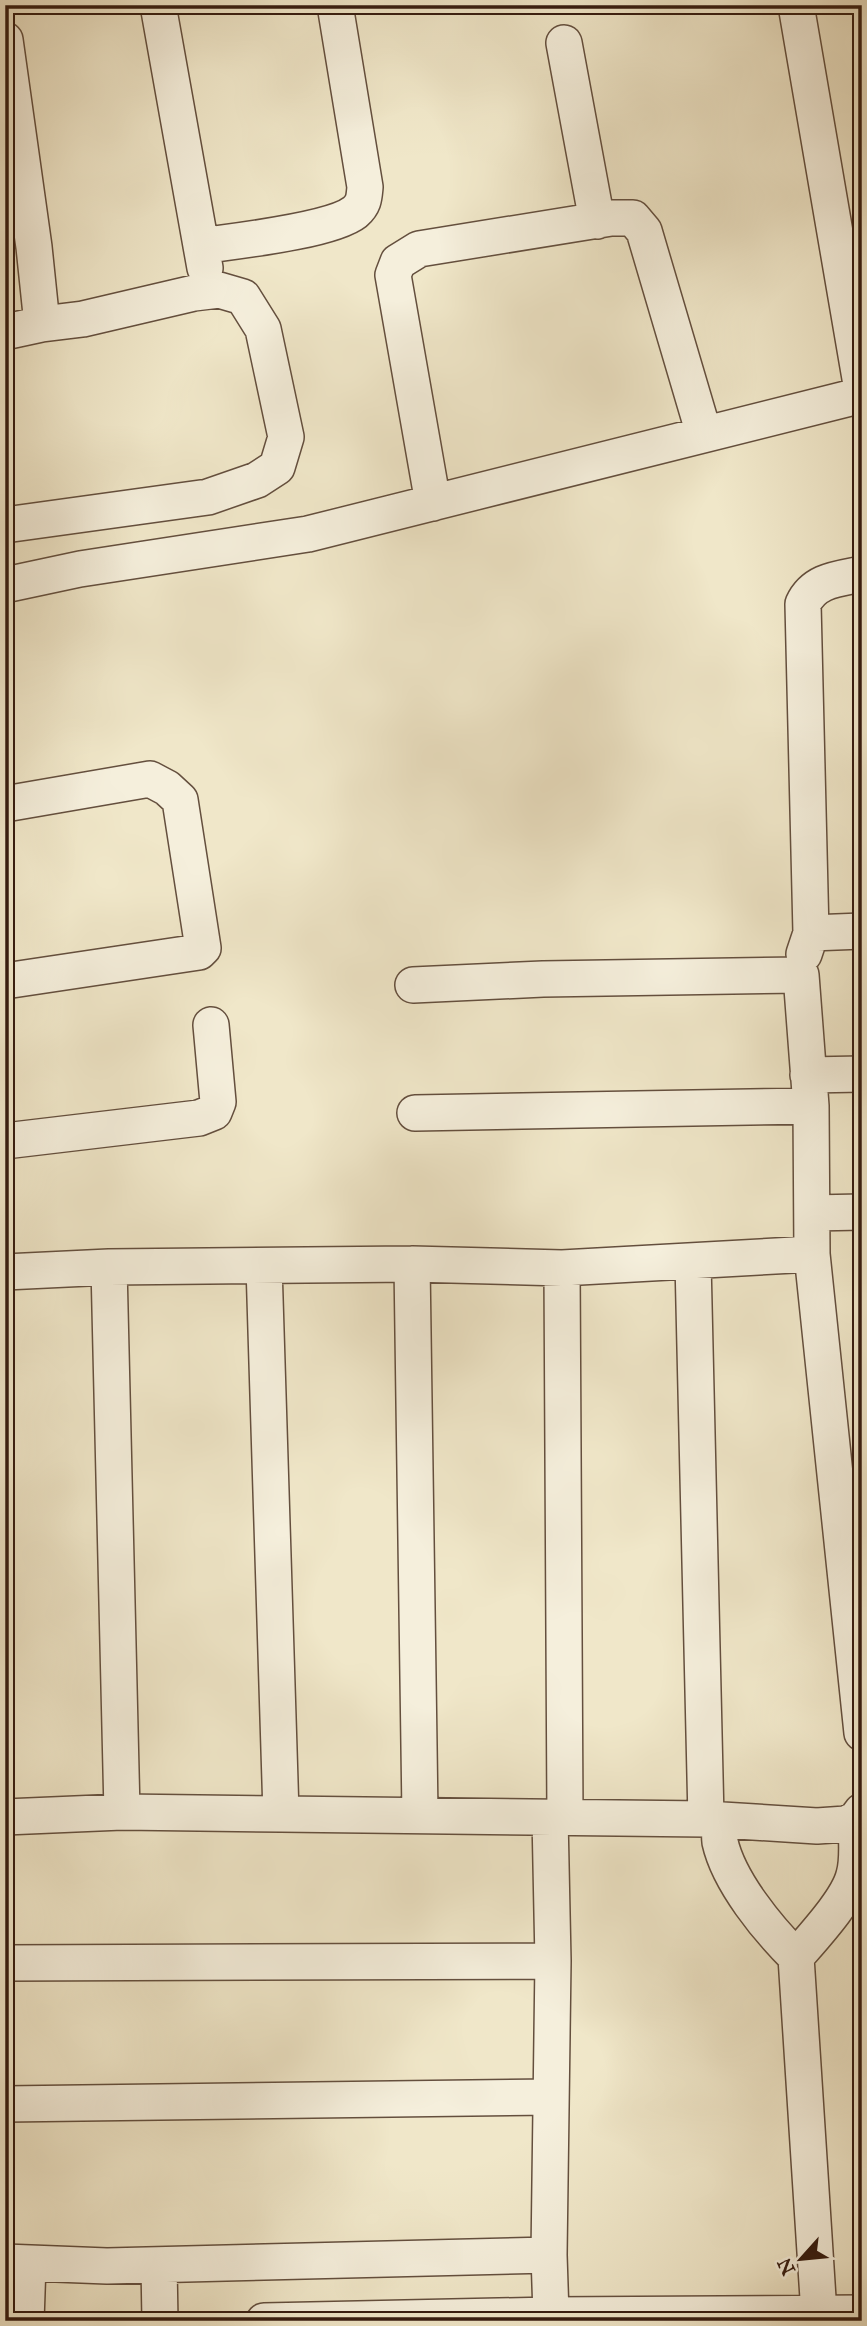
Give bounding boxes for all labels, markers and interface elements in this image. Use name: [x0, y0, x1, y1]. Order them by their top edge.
north arrow: [766, 2224, 836, 2294]
text: N: [772, 2254, 800, 2279]

